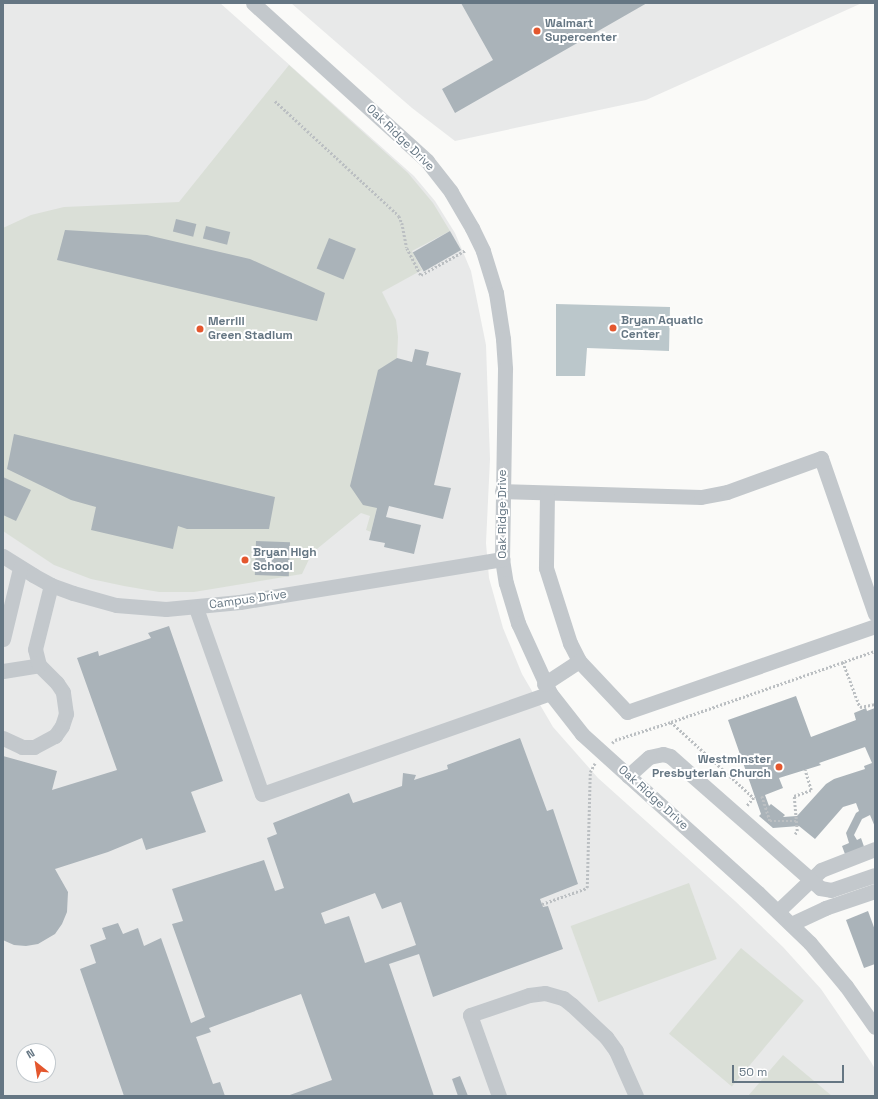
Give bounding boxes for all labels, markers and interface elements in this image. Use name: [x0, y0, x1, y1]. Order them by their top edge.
place label: Walmart Supercenter: [545, 17, 617, 45]
marker: Walmart Supercenter: [532, 26, 542, 36]
street label: Oak Ridge Drive: [363, 102, 437, 174]
place label: Bryan Aquatic Center: [621, 314, 703, 342]
place label: Merrill Green Stadium: [208, 315, 293, 343]
marker: Bryan Aquatic Center: [608, 323, 618, 333]
marker: Merrill Green Stadium: [195, 324, 205, 334]
street label: Oak Ridge Drive: [496, 469, 510, 559]
place label: Bryan High School: [253, 546, 317, 574]
marker: Bryan High School: [240, 555, 250, 565]
street label: Campus Drive: [208, 587, 288, 613]
place label: Westminster Presbyterian Church: [652, 753, 771, 781]
marker: Westminster Presbyterian Church: [774, 762, 784, 772]
street label: Oak Ridge Drive: [615, 763, 691, 833]
north arrow: [16, 1043, 56, 1083]
text: N: [24, 1046, 37, 1061]
scale bar: [734, 1057, 846, 1083]
text: 50 m: [739, 1064, 767, 1080]

